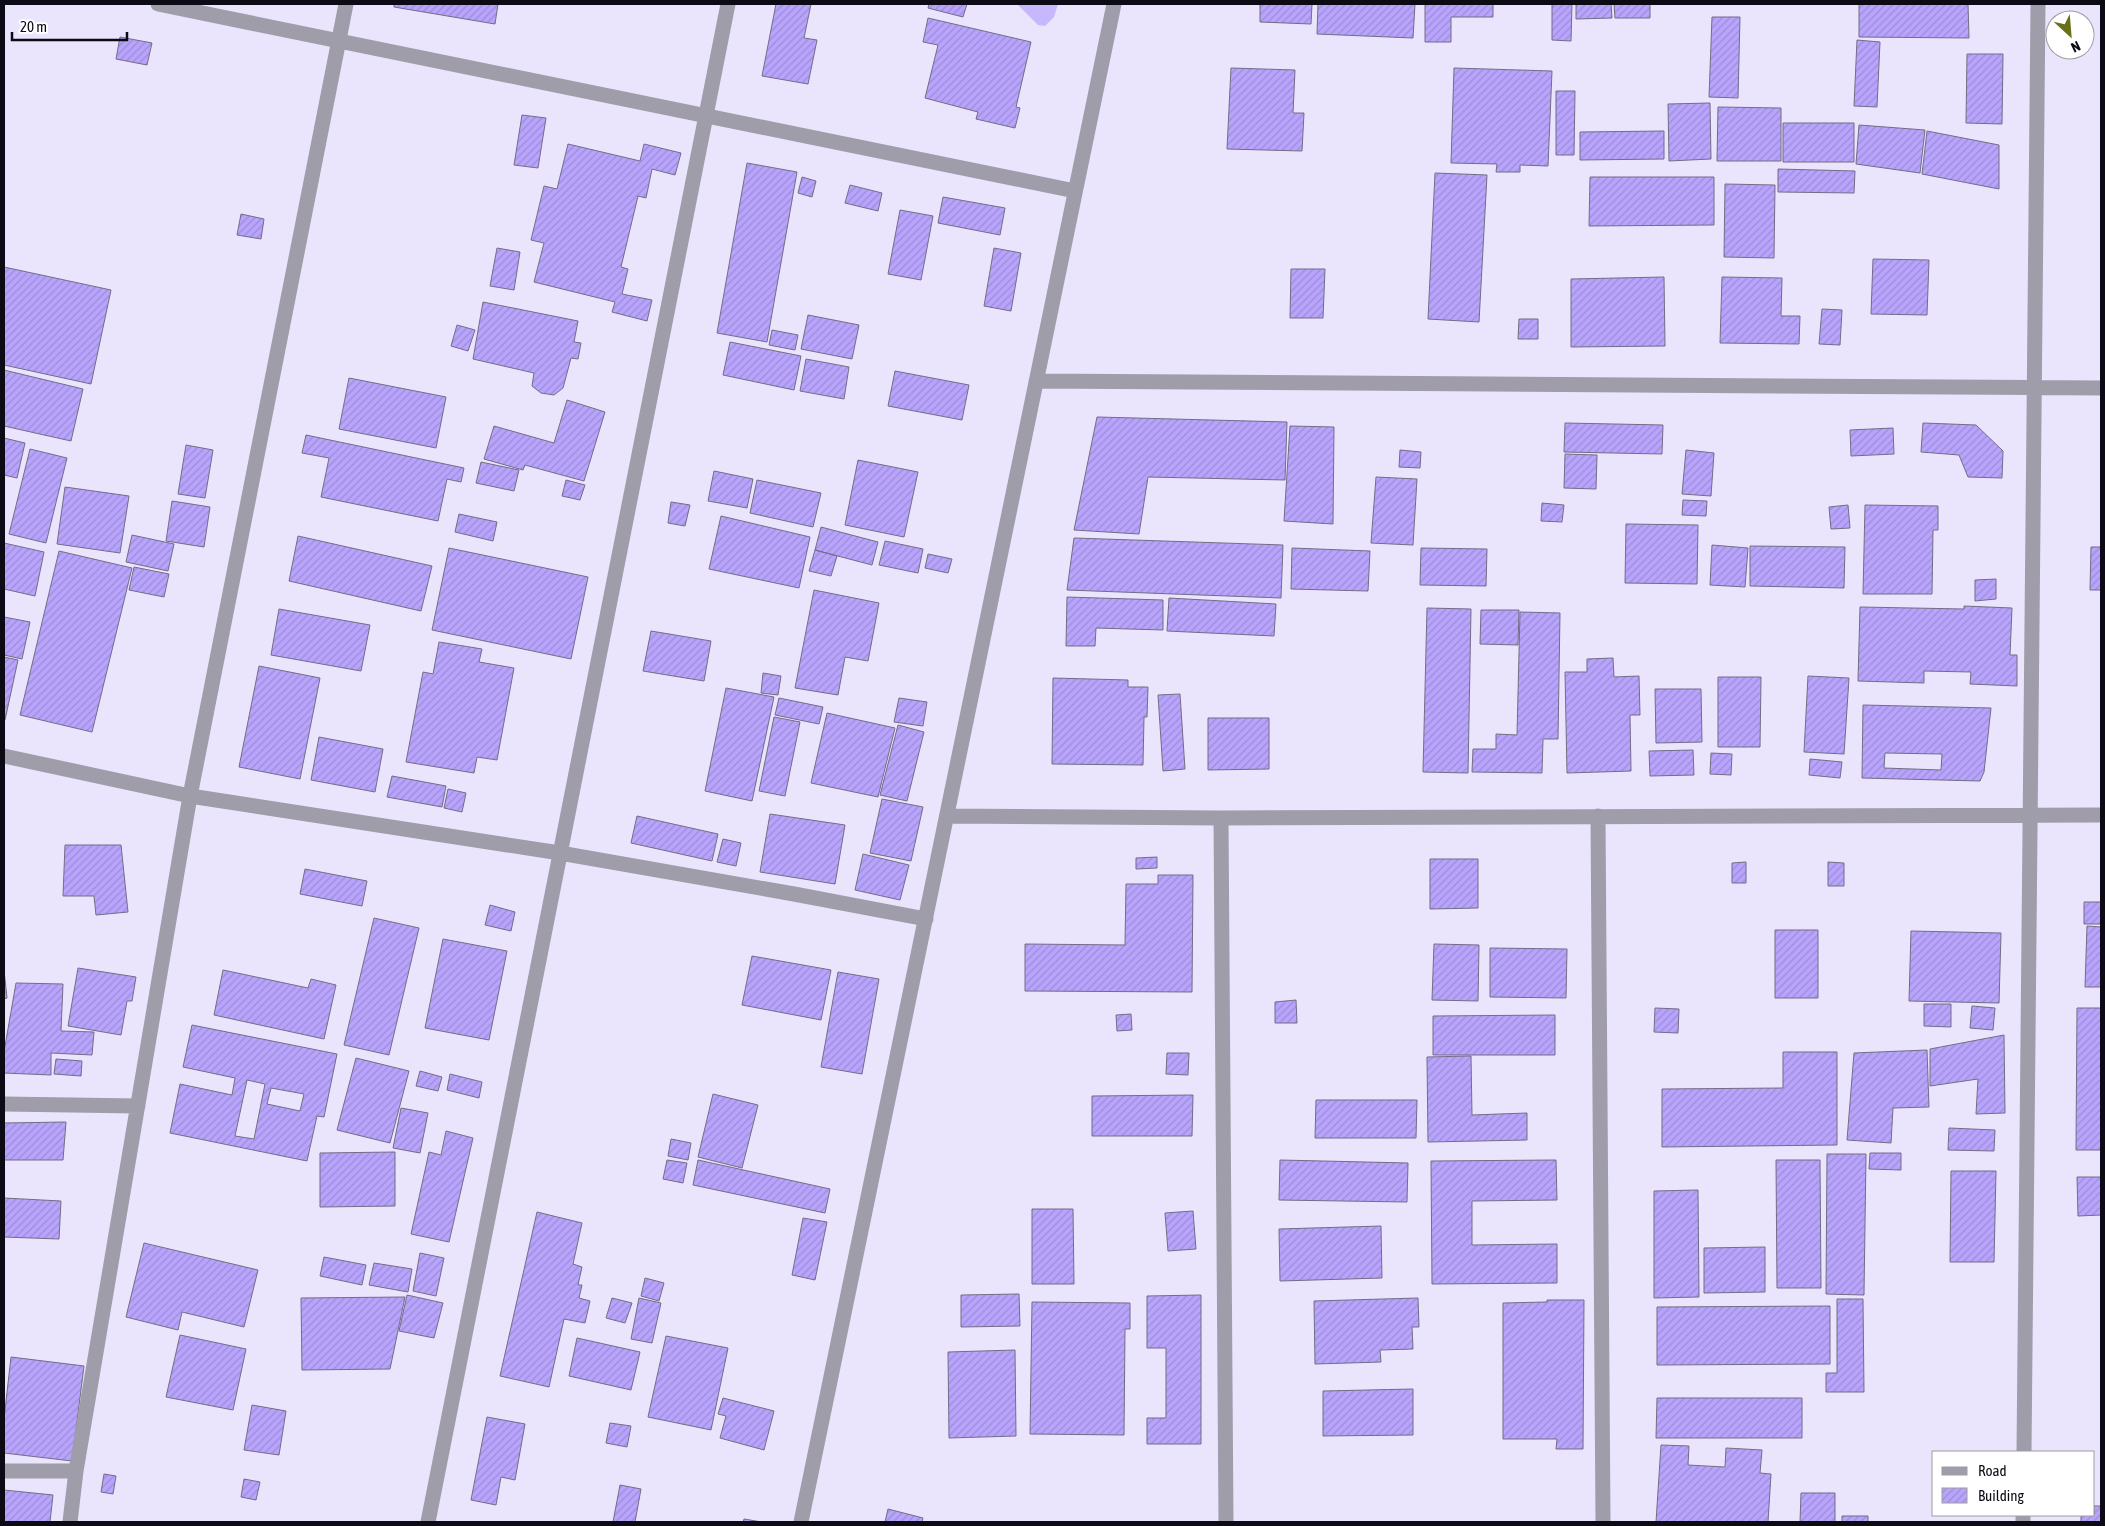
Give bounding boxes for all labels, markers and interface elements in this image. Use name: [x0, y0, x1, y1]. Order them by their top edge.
scale bar: [12, 10, 128, 42]
north arrow: [2045, 10, 2095, 60]
text: 20 m: [20, 18, 47, 35]
text: N: [2068, 38, 2083, 56]
legend: [1932, 1451, 2095, 1516]
text: Road: [1978, 1462, 2007, 1479]
text: Building: [1978, 1487, 2024, 1504]

